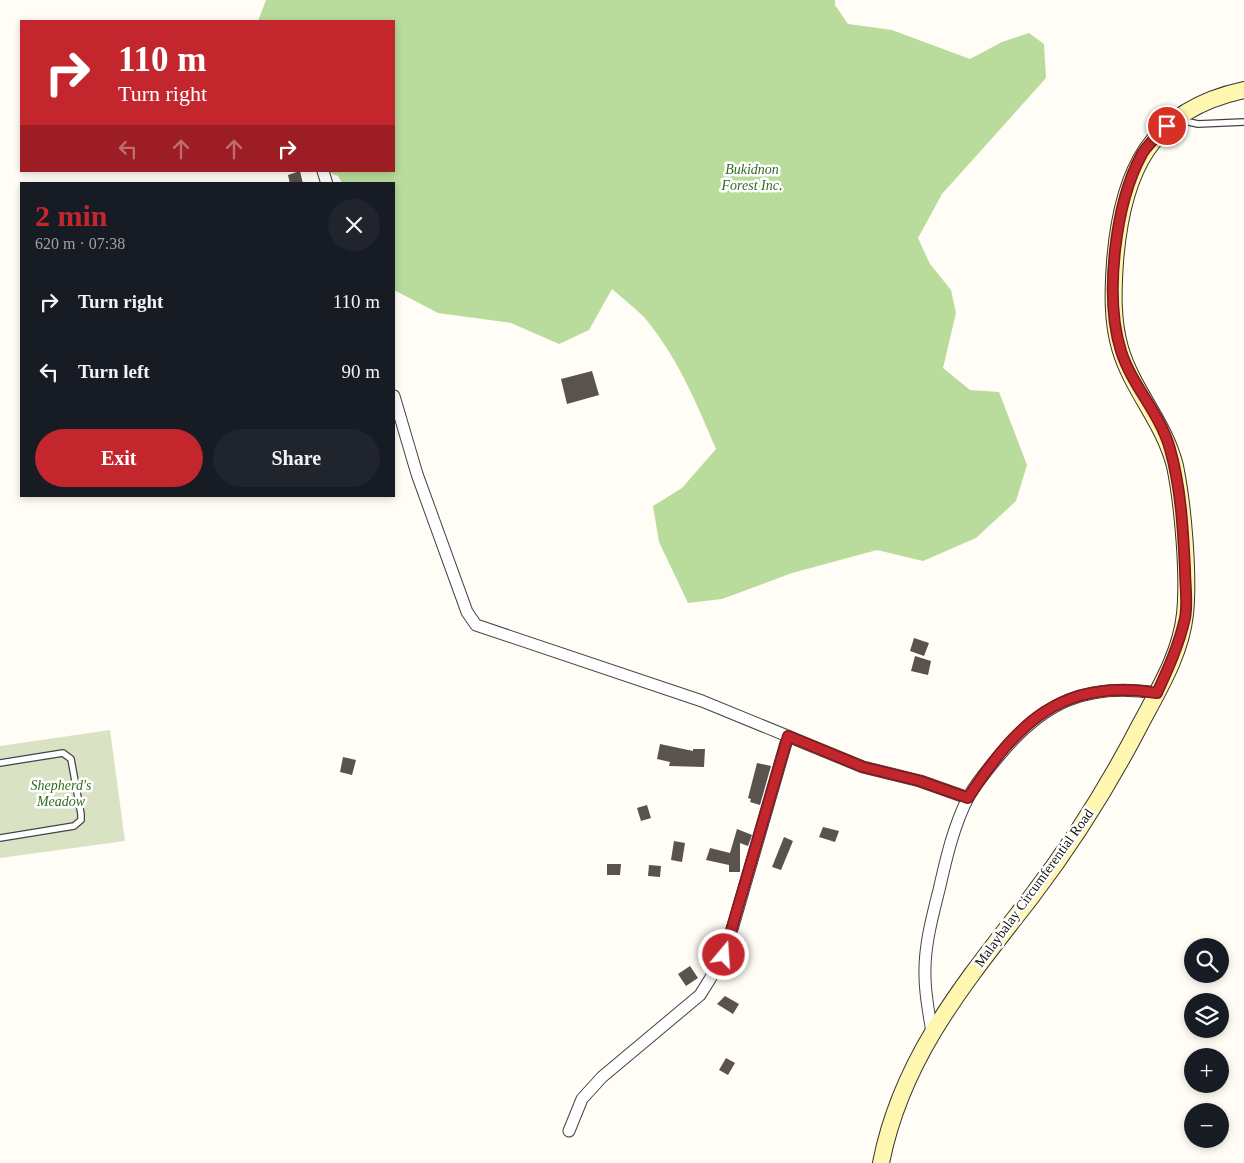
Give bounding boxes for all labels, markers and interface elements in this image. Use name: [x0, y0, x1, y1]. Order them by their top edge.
icon: right: [35, 40, 100, 105]
text: 110 m: [118, 40, 206, 79]
text: Turn right: [118, 81, 207, 106]
pin: [1146, 105, 1188, 147]
icon: arrive: [1153, 112, 1181, 140]
icon: left: [114, 135, 142, 163]
icon: ahead: [167, 135, 195, 163]
icon: ahead: [220, 135, 248, 163]
icon: right: [273, 135, 301, 163]
park label: Bukidnon Forest Inc.: [721, 162, 782, 193]
text: 2 min: [35, 199, 108, 232]
button: close: [328, 199, 380, 251]
text: 620 m · 07:38: [35, 235, 125, 252]
icon: right: [35, 288, 63, 316]
text: Turn right: [78, 291, 163, 312]
text: 110 m: [333, 291, 380, 312]
icon: left: [35, 358, 63, 386]
text: Turn left: [78, 361, 150, 382]
text: 90 m: [341, 361, 380, 382]
button: Exit: [35, 429, 203, 487]
button: Share: [213, 429, 380, 487]
park label: Shepherd's Meadow: [31, 778, 92, 809]
street label: Malaybalay Circumferential Road: [972, 806, 1096, 970]
position arrow: [697, 928, 749, 980]
map controls: [1184, 938, 1229, 1148]
button: search: [1184, 938, 1229, 983]
button: layers: [1184, 993, 1229, 1038]
button: +: [1184, 1048, 1229, 1093]
button: −: [1184, 1103, 1229, 1148]

